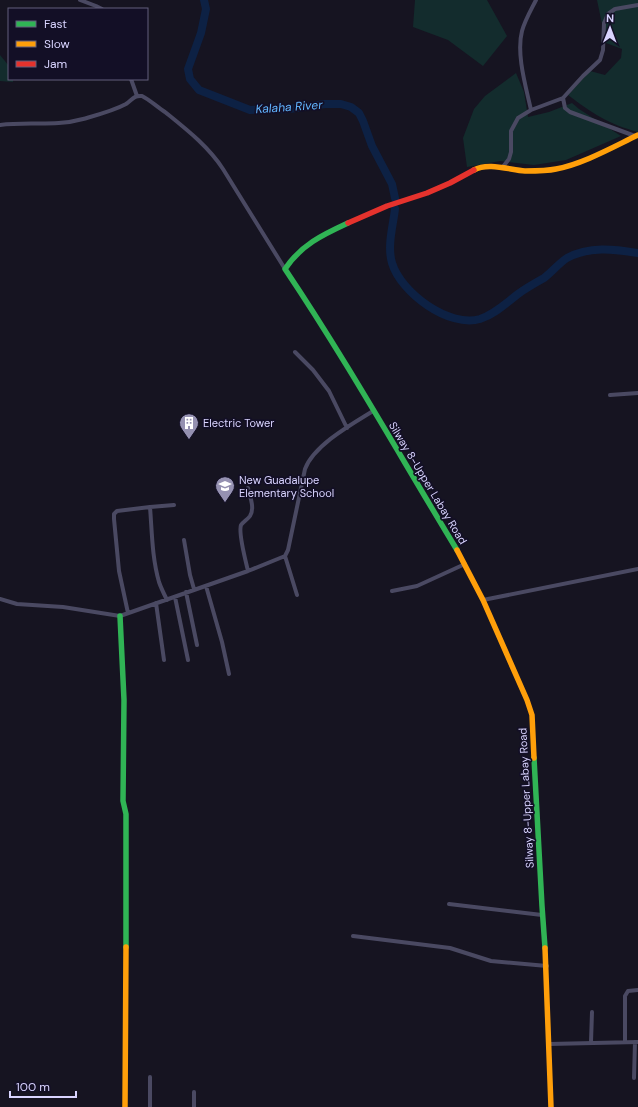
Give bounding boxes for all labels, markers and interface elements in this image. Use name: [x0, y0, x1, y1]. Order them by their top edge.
legend: [8, 8, 148, 80]
north arrow: [590, 8, 630, 48]
text: N: [606, 11, 614, 25]
text: Fast: [44, 16, 67, 32]
text: Slow: [44, 36, 70, 52]
text: Jam: [44, 56, 67, 72]
water label: Kalaha River: [255, 97, 324, 117]
building icon: Electric Tower: [178, 412, 200, 440]
place label: Electric Tower: [203, 416, 274, 430]
street label: Silway 8-Upper Labay Road: [386, 419, 470, 547]
place label: New Guadalupe Elementary School: [239, 473, 334, 500]
school or university icon: New Guadalupe Elementary School: [214, 475, 236, 503]
street label: Silway 8-Upper Labay Road: [515, 727, 537, 869]
scale bar: [10, 1073, 76, 1099]
text: 100 m: [16, 1079, 50, 1095]

